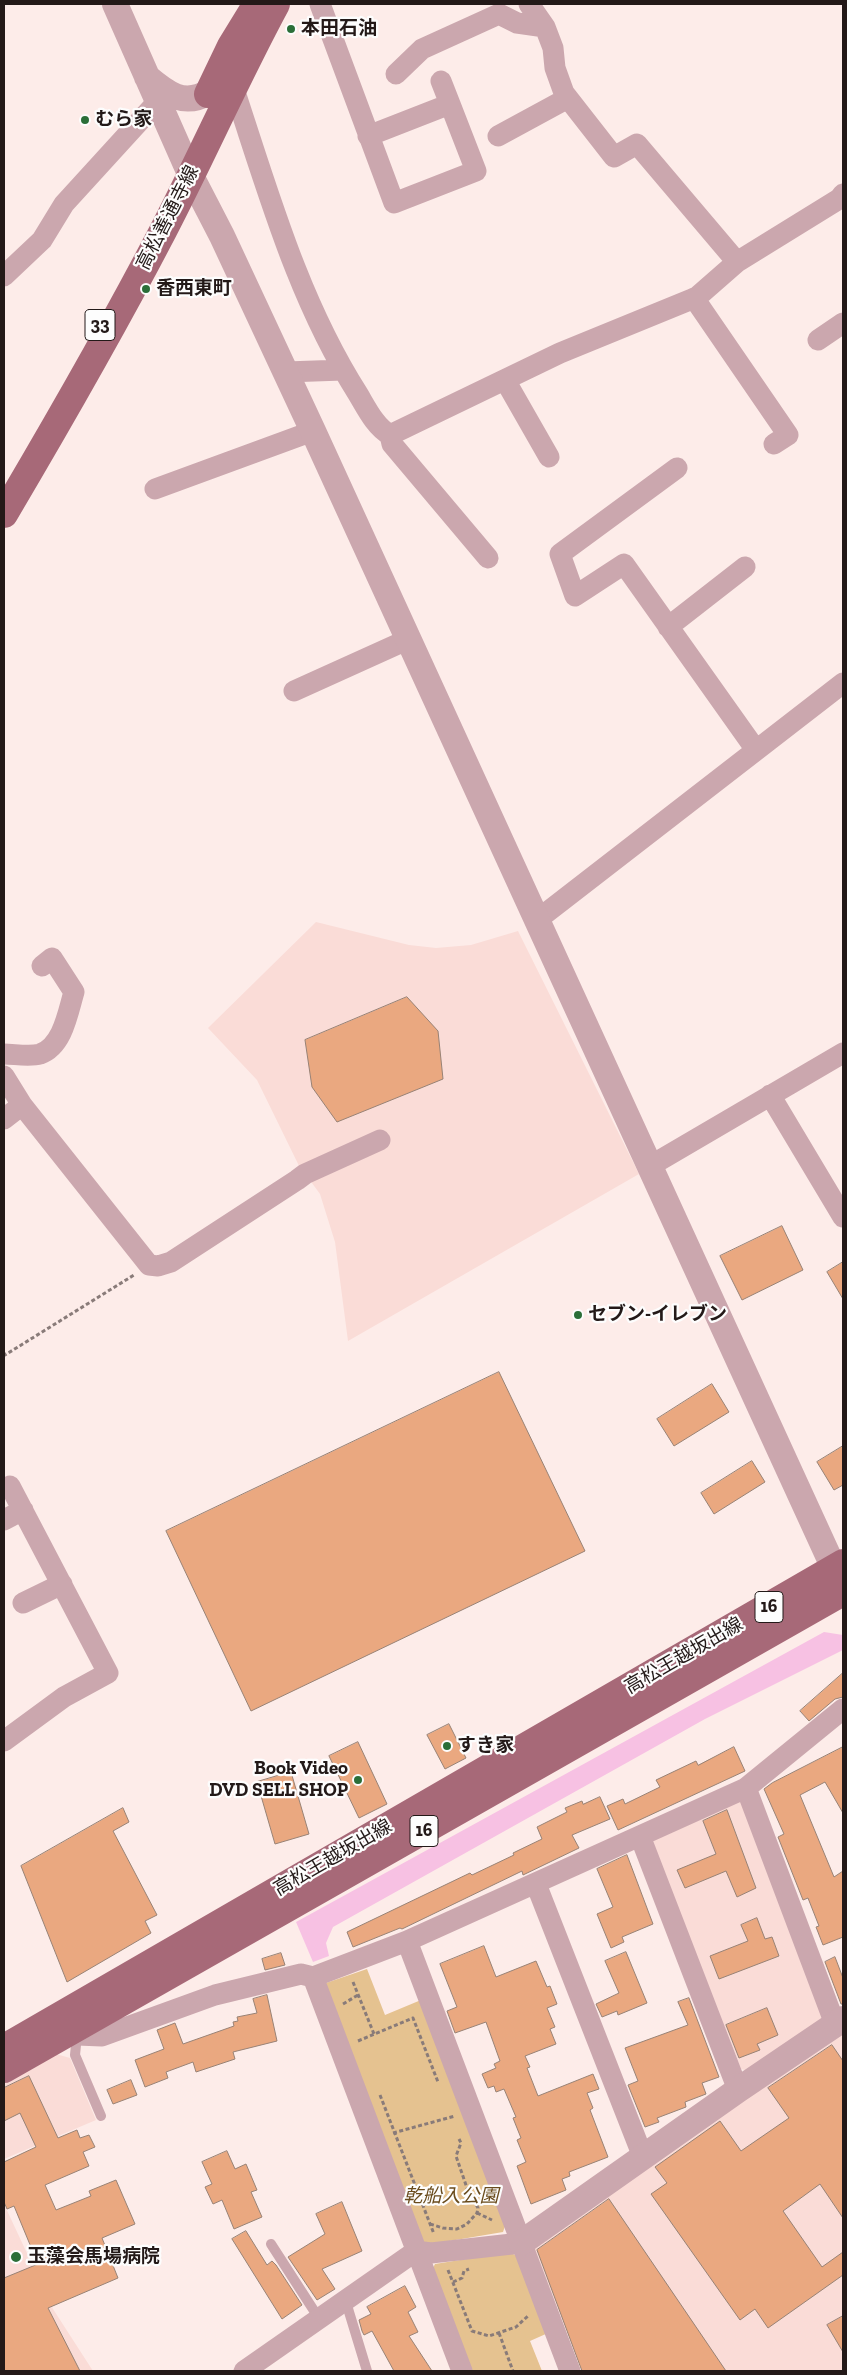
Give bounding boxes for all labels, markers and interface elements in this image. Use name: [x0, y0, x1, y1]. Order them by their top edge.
place label: 本田石油: [301, 18, 377, 40]
marker: 本田石油: [285, 23, 297, 35]
place label: むら家: [95, 109, 152, 131]
marker: むら家: [79, 114, 91, 126]
street label: 高松善通寺線: [132, 162, 204, 274]
place label: 香西東町: [156, 278, 232, 300]
marker: 香西東町: [140, 283, 152, 295]
road number: 33: [85, 310, 115, 340]
place label: セブン-イレブン: [588, 1304, 727, 1326]
marker: セブン-イレブン: [572, 1309, 584, 1321]
road number: 16: [755, 1591, 783, 1622]
street label: 高松王越坂出線: [621, 1613, 747, 1699]
place label: すき家: [457, 1735, 514, 1757]
marker: すき家: [441, 1740, 453, 1752]
place label: Book Video DVD SELL SHOP: [209, 1758, 348, 1802]
marker: Book Video DVD SELL SHOP: [352, 1774, 364, 1786]
street label: 高松王越坂出線: [270, 1815, 396, 1901]
road number: 16: [410, 1815, 438, 1846]
park label: 乾船入公園: [404, 2186, 498, 2208]
place label: 玉藻会馬場病院: [27, 2246, 160, 2268]
marker: 玉藻会馬場病院: [9, 2250, 23, 2264]

